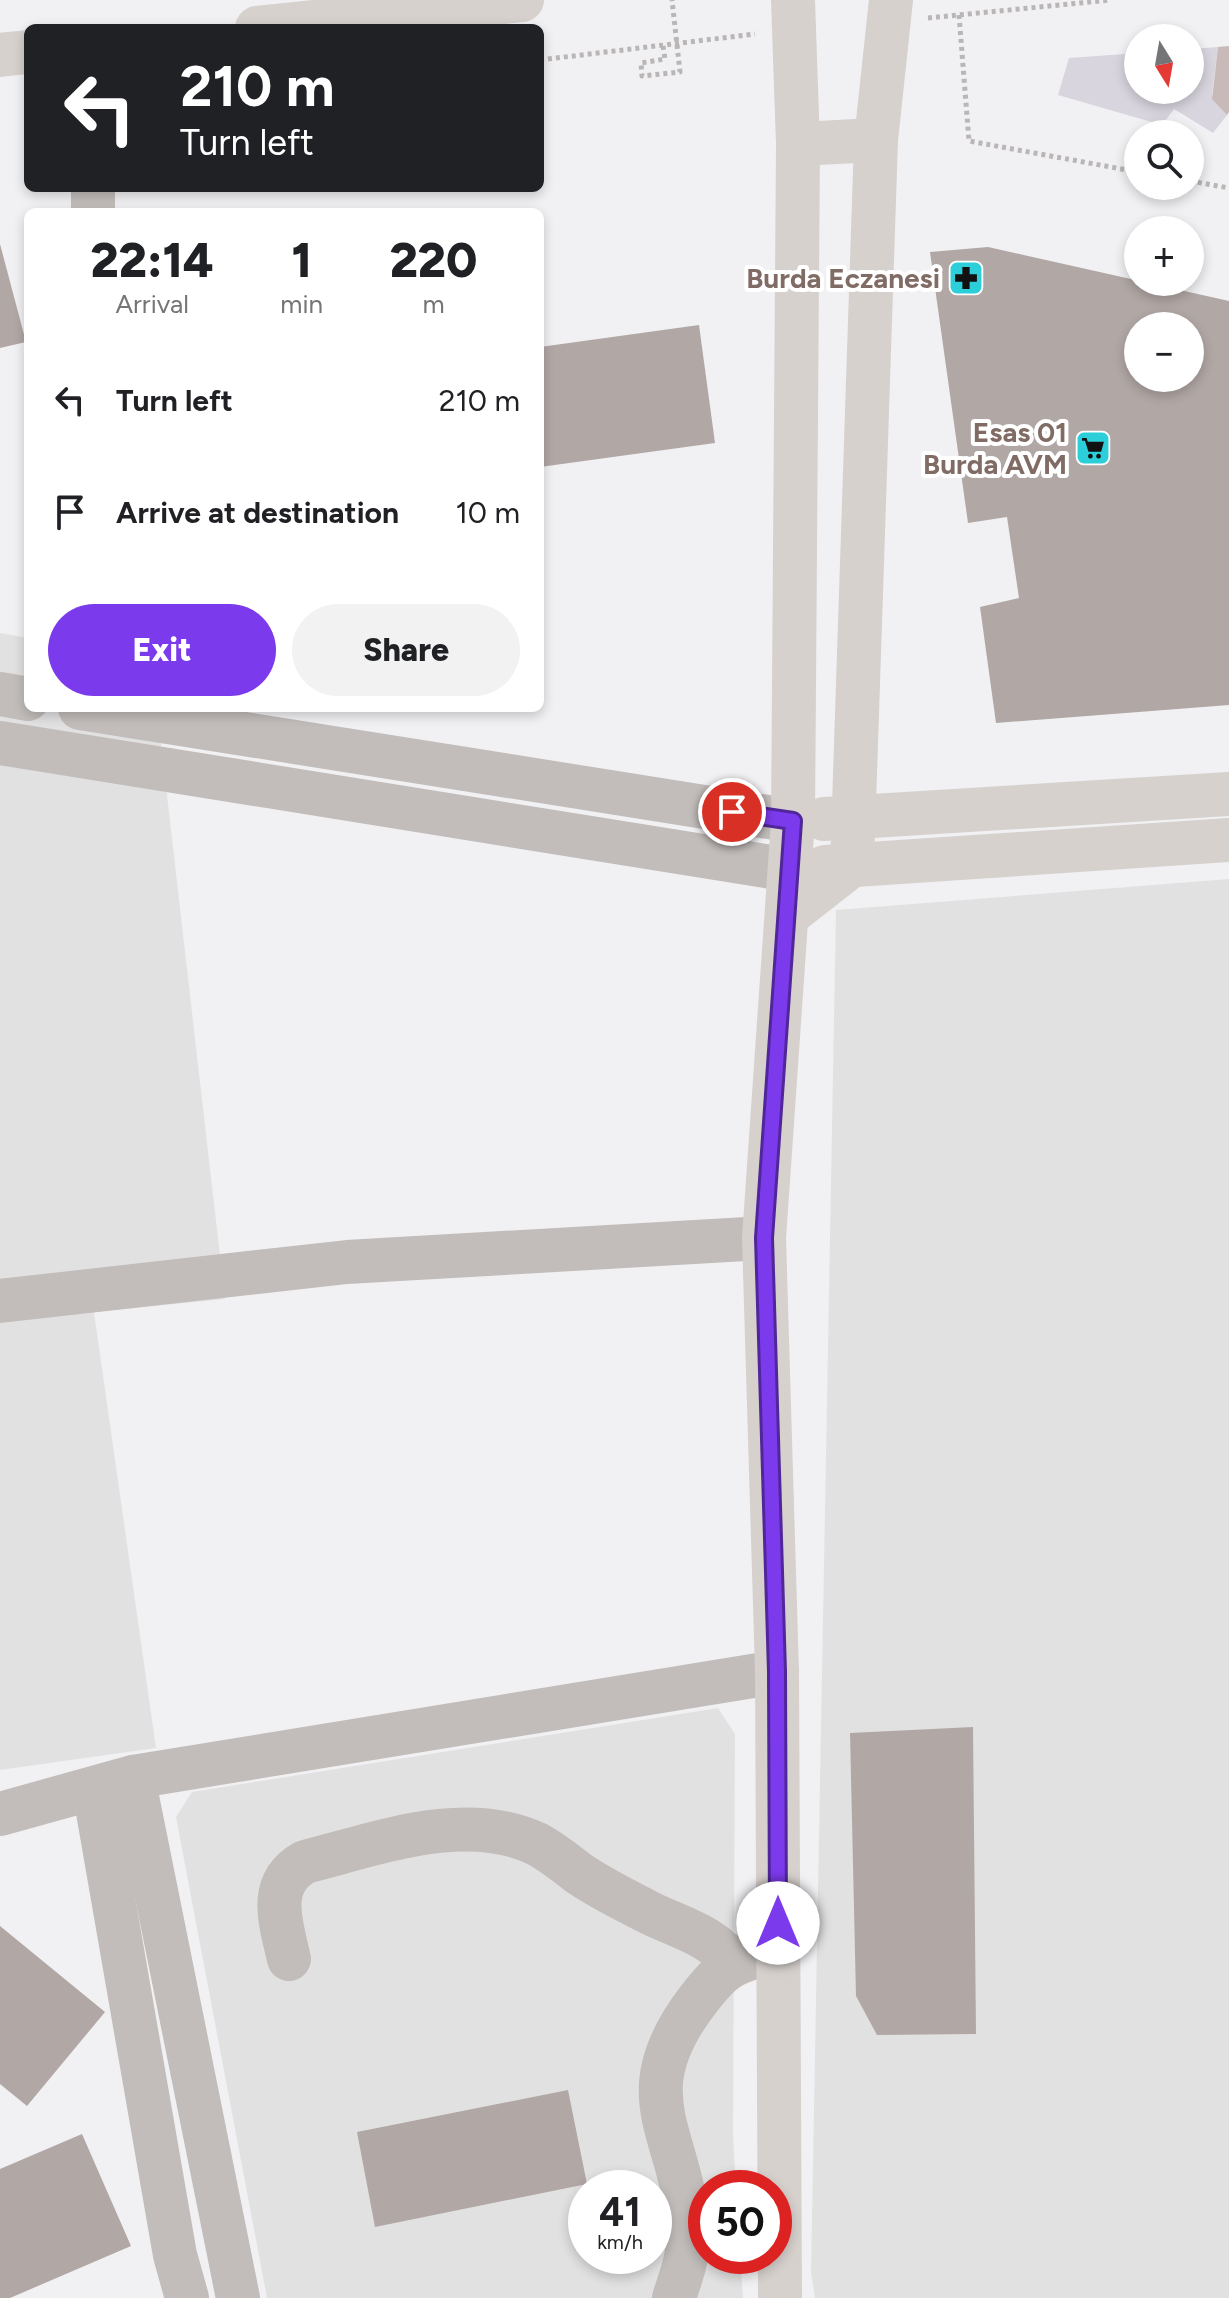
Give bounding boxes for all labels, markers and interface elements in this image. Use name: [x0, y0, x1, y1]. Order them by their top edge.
north arrow: [1124, 24, 1204, 104]
map controls: [1124, 24, 1204, 392]
text: 210 m: [180, 53, 335, 120]
icon: left: [48, 56, 152, 160]
button: search: [1124, 120, 1204, 200]
text: Turn left: [180, 121, 314, 164]
button: +: [1124, 216, 1204, 296]
text: 22:14: [91, 231, 214, 289]
text: 1: [291, 231, 312, 289]
text: 220: [390, 231, 477, 289]
pharmacy icon: Burda Eczanesi: [947, 259, 985, 297]
place label: Burda Eczanesi: [746, 261, 940, 295]
text: Arrival: [115, 288, 189, 320]
text: min: [280, 288, 323, 320]
text: m: [422, 288, 445, 320]
button: −: [1124, 312, 1204, 392]
icon: left: [48, 378, 92, 422]
text: Turn left: [116, 382, 233, 419]
text: 210 m: [439, 382, 520, 419]
place label: Esas 01 Burda AVM: [923, 415, 1067, 481]
supermarket icon: Esas 01 Burda AVM: [1074, 429, 1112, 467]
icon: arrive: [48, 490, 92, 534]
text: Arrive at destination: [116, 494, 399, 531]
text: 10 m: [455, 494, 520, 531]
button: Exit: [48, 604, 276, 696]
button: Share: [292, 604, 520, 696]
pin: [698, 778, 766, 846]
icon: arrive: [710, 790, 754, 834]
position arrow: [736, 1881, 820, 1965]
speed limit sign: 50: [688, 2170, 792, 2274]
text: 41: [599, 2188, 641, 2236]
text: km/h: [597, 2230, 643, 2254]

